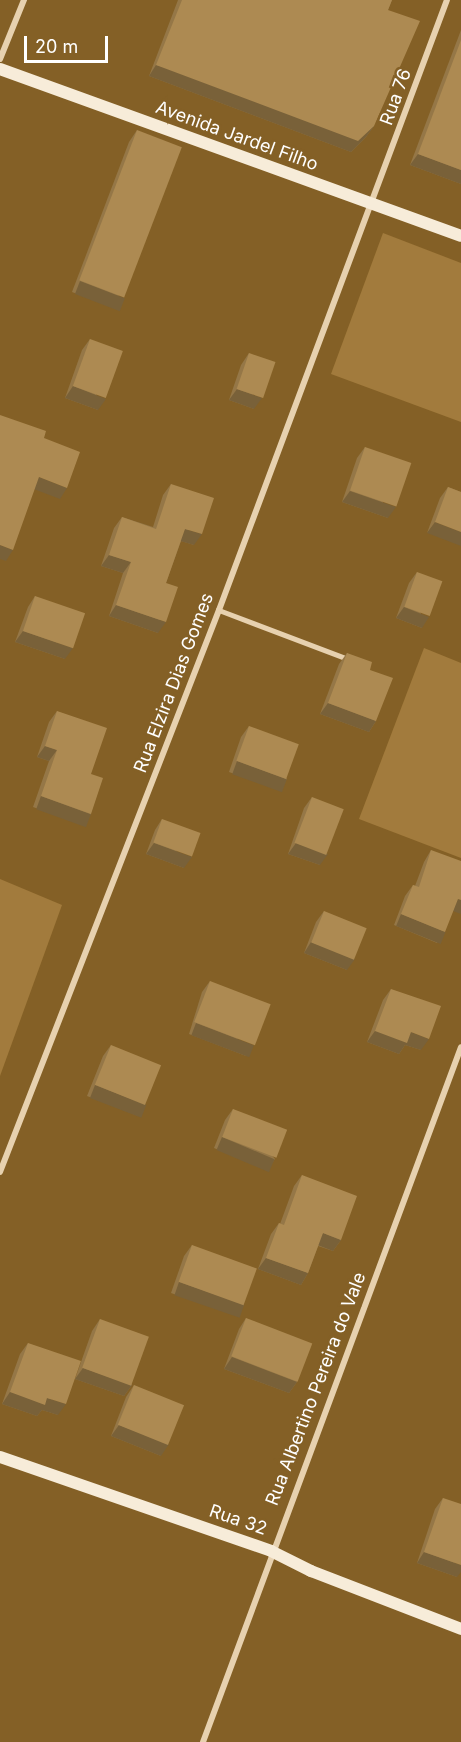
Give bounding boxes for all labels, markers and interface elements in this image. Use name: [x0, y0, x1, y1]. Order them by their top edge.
scale bar: [27, 24, 111, 62]
text: 20 m: [35, 36, 78, 57]
street label: Rua 76: [376, 66, 416, 128]
street label: Avenida Jardel Filho: [153, 97, 321, 175]
street label: Rua Elzira Dias Gomes: [130, 590, 218, 776]
street label: Rua Albertino Pereira do Vale: [261, 1269, 371, 1509]
street label: Rua 32: [206, 1500, 270, 1540]

